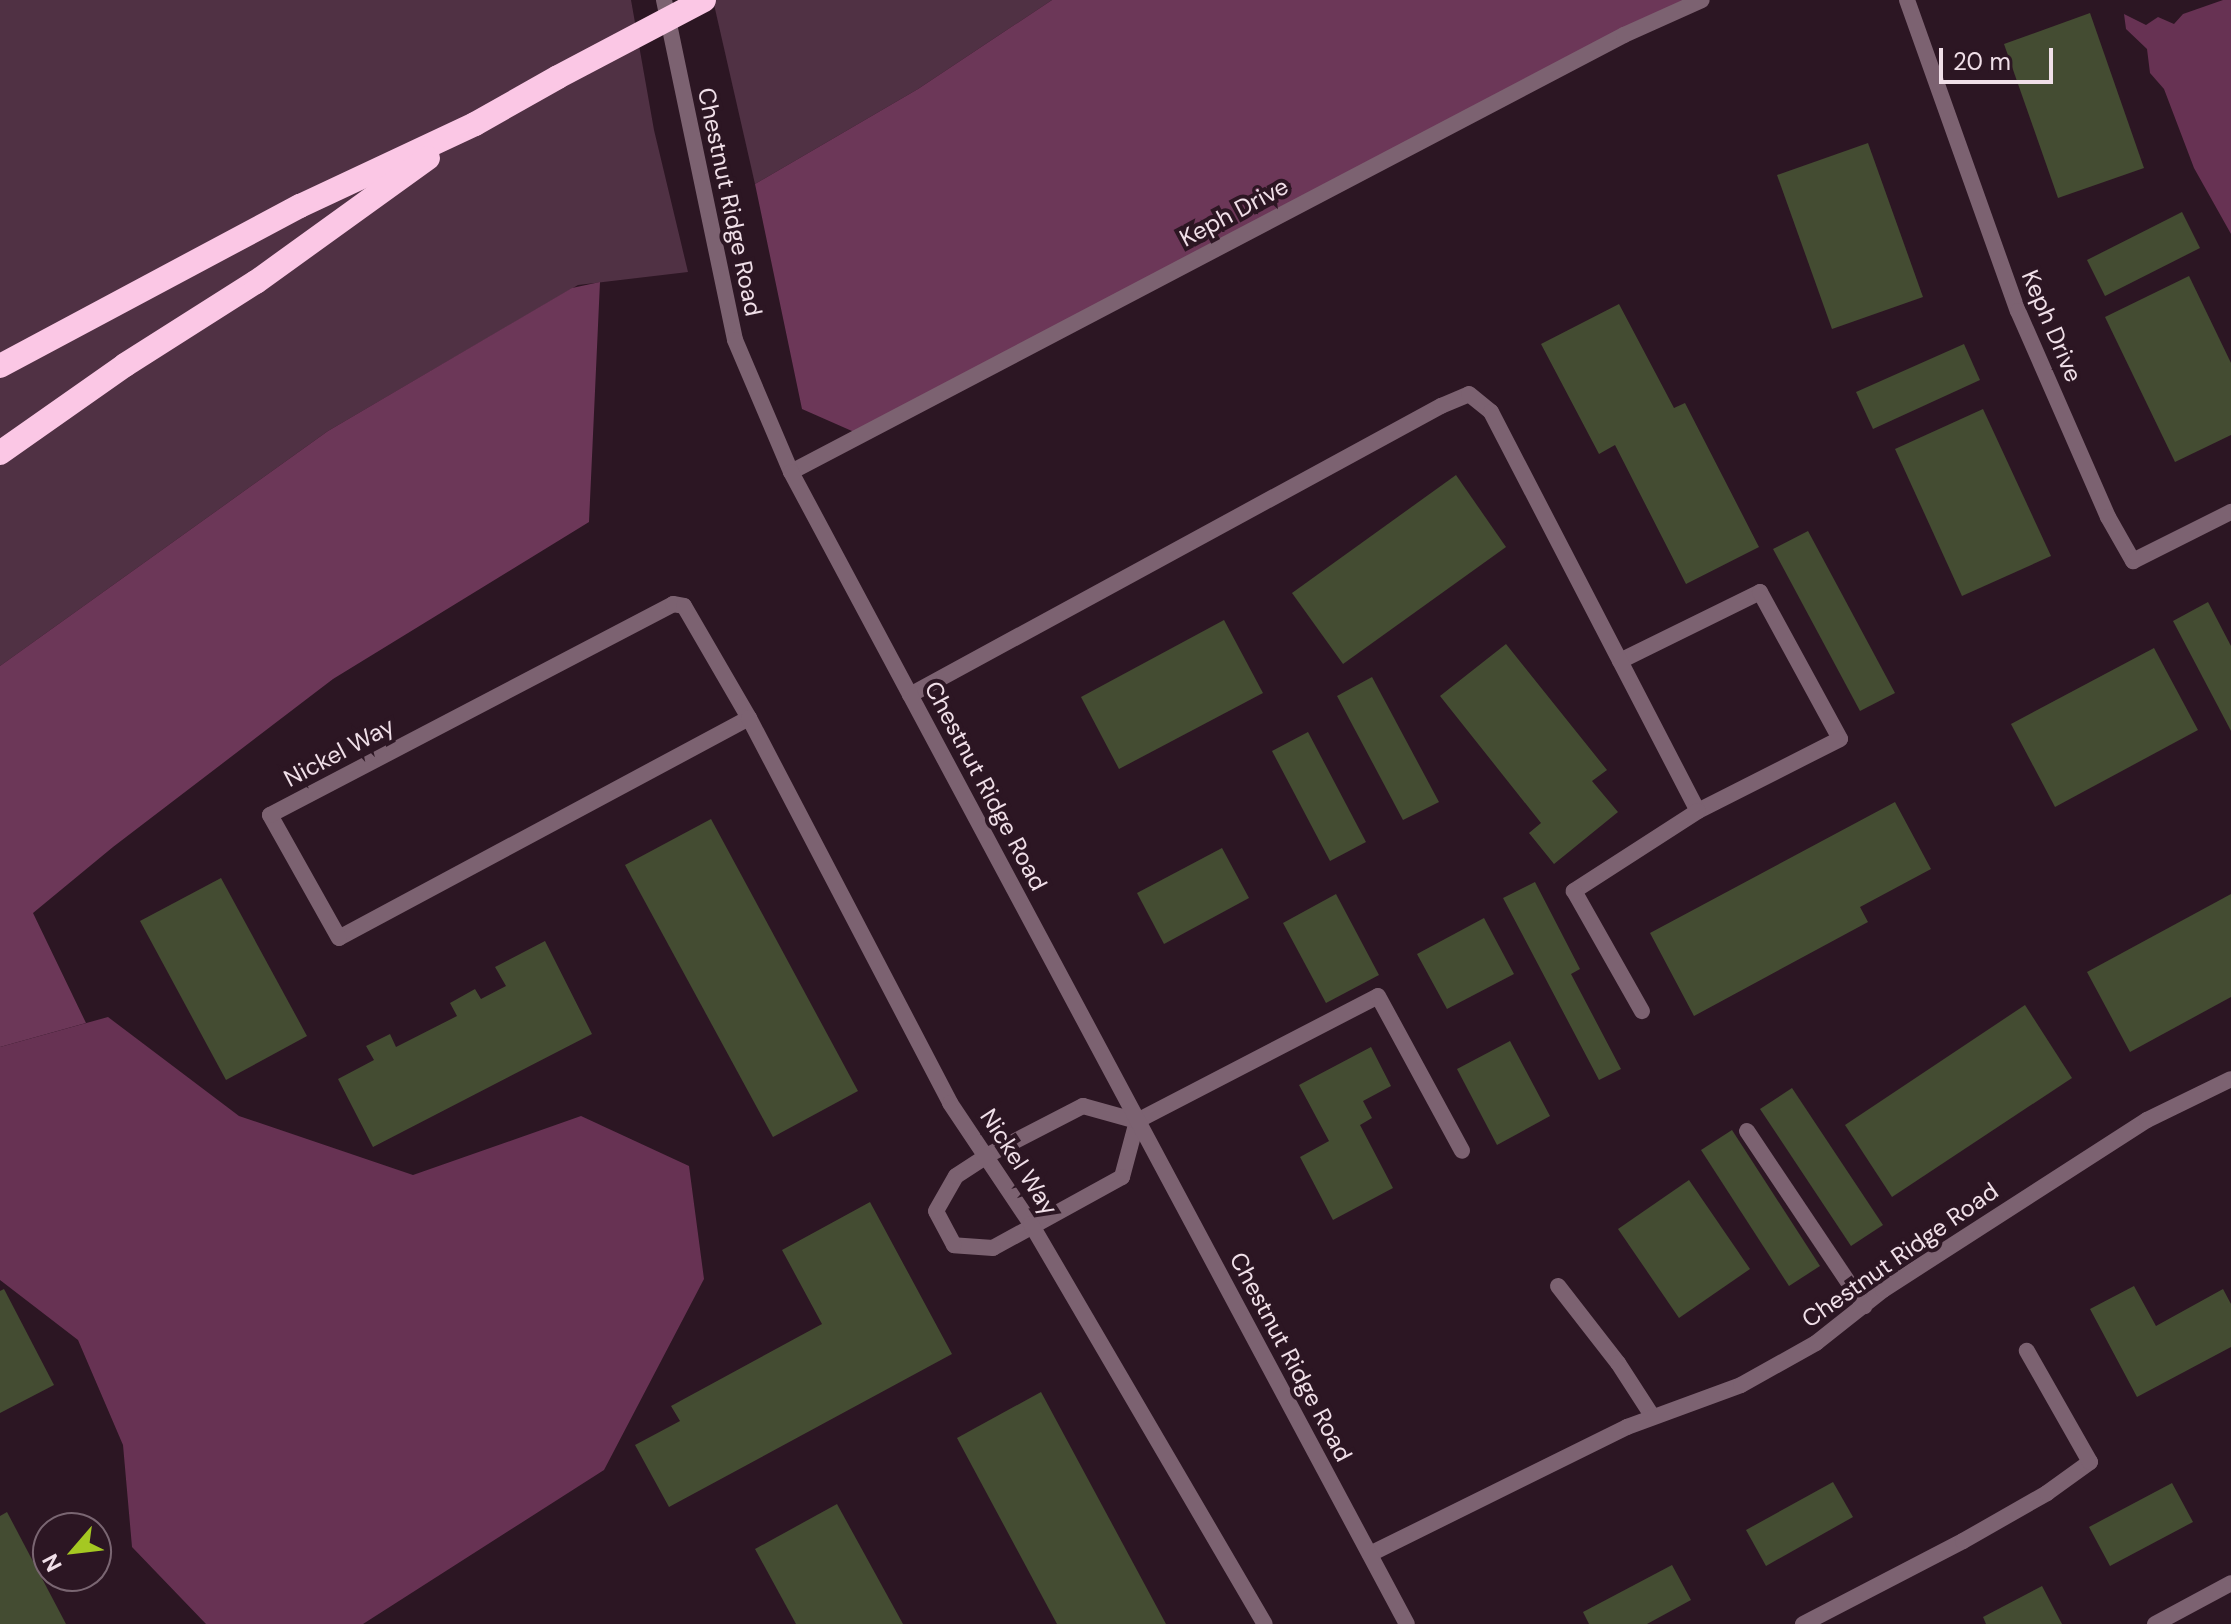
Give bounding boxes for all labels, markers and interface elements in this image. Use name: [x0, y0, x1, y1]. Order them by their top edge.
scale bar: [1943, 32, 2057, 82]
text: 20 m: [1953, 46, 2011, 77]
street label: Chestnut Ridge Road: [692, 85, 768, 319]
street label: Keph Drive: [1175, 171, 1293, 253]
street label: Keph Drive: [2016, 266, 2088, 386]
street label: Chestnut Ridge Road: [919, 676, 1053, 896]
street label: Nickel Way: [279, 711, 399, 793]
street label: Nickel Way: [974, 1104, 1064, 1220]
street label: Chestnut Ridge Road: [1796, 1176, 2004, 1334]
street label: Chestnut Ridge Road: [1224, 1247, 1358, 1467]
north arrow: [32, 1512, 112, 1592]
text: N: [36, 1549, 69, 1576]

